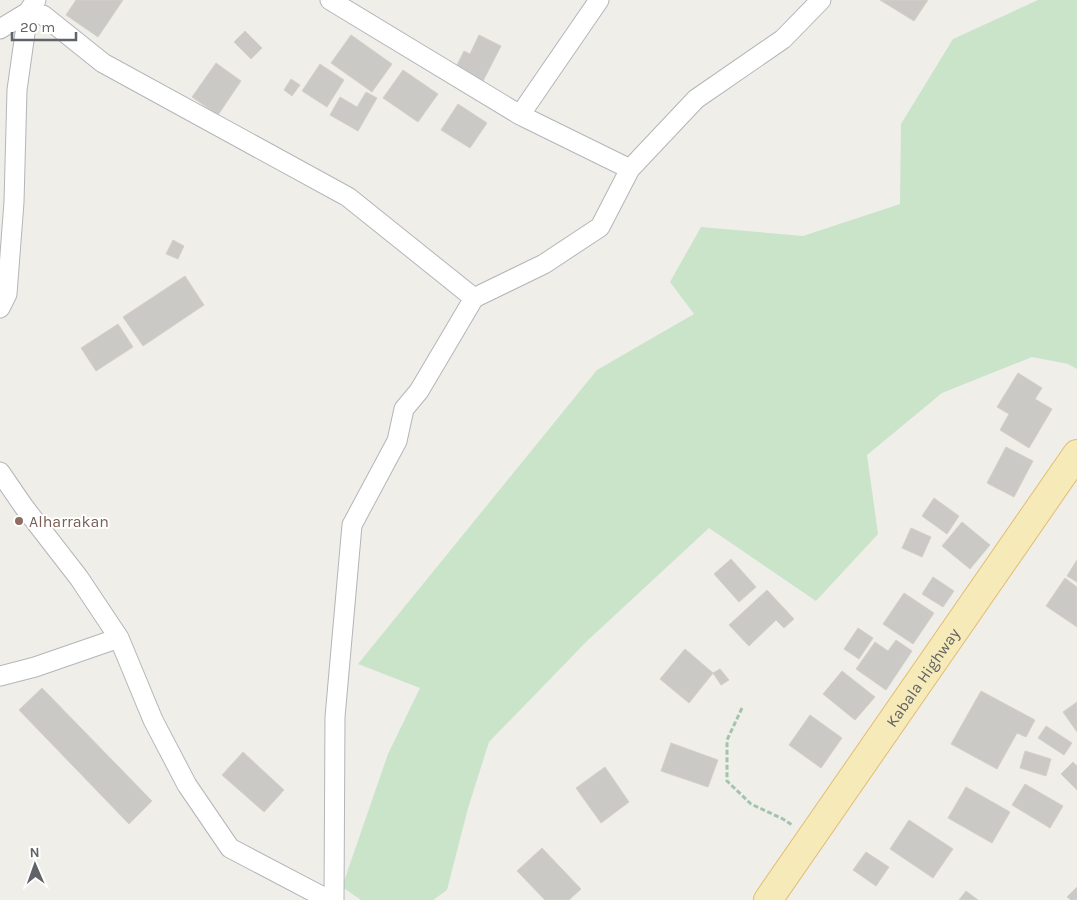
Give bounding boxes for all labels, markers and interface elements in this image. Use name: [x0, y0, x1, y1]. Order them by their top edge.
scale bar: [12, 10, 76, 42]
text: 20 m: [20, 18, 55, 36]
place label: Alharrakan: [29, 512, 109, 531]
marker: Alharrakan: [13, 515, 25, 527]
street label: Kabala Highway: [881, 624, 963, 730]
north arrow: [10, 840, 60, 890]
text: N: [29, 844, 40, 861]

